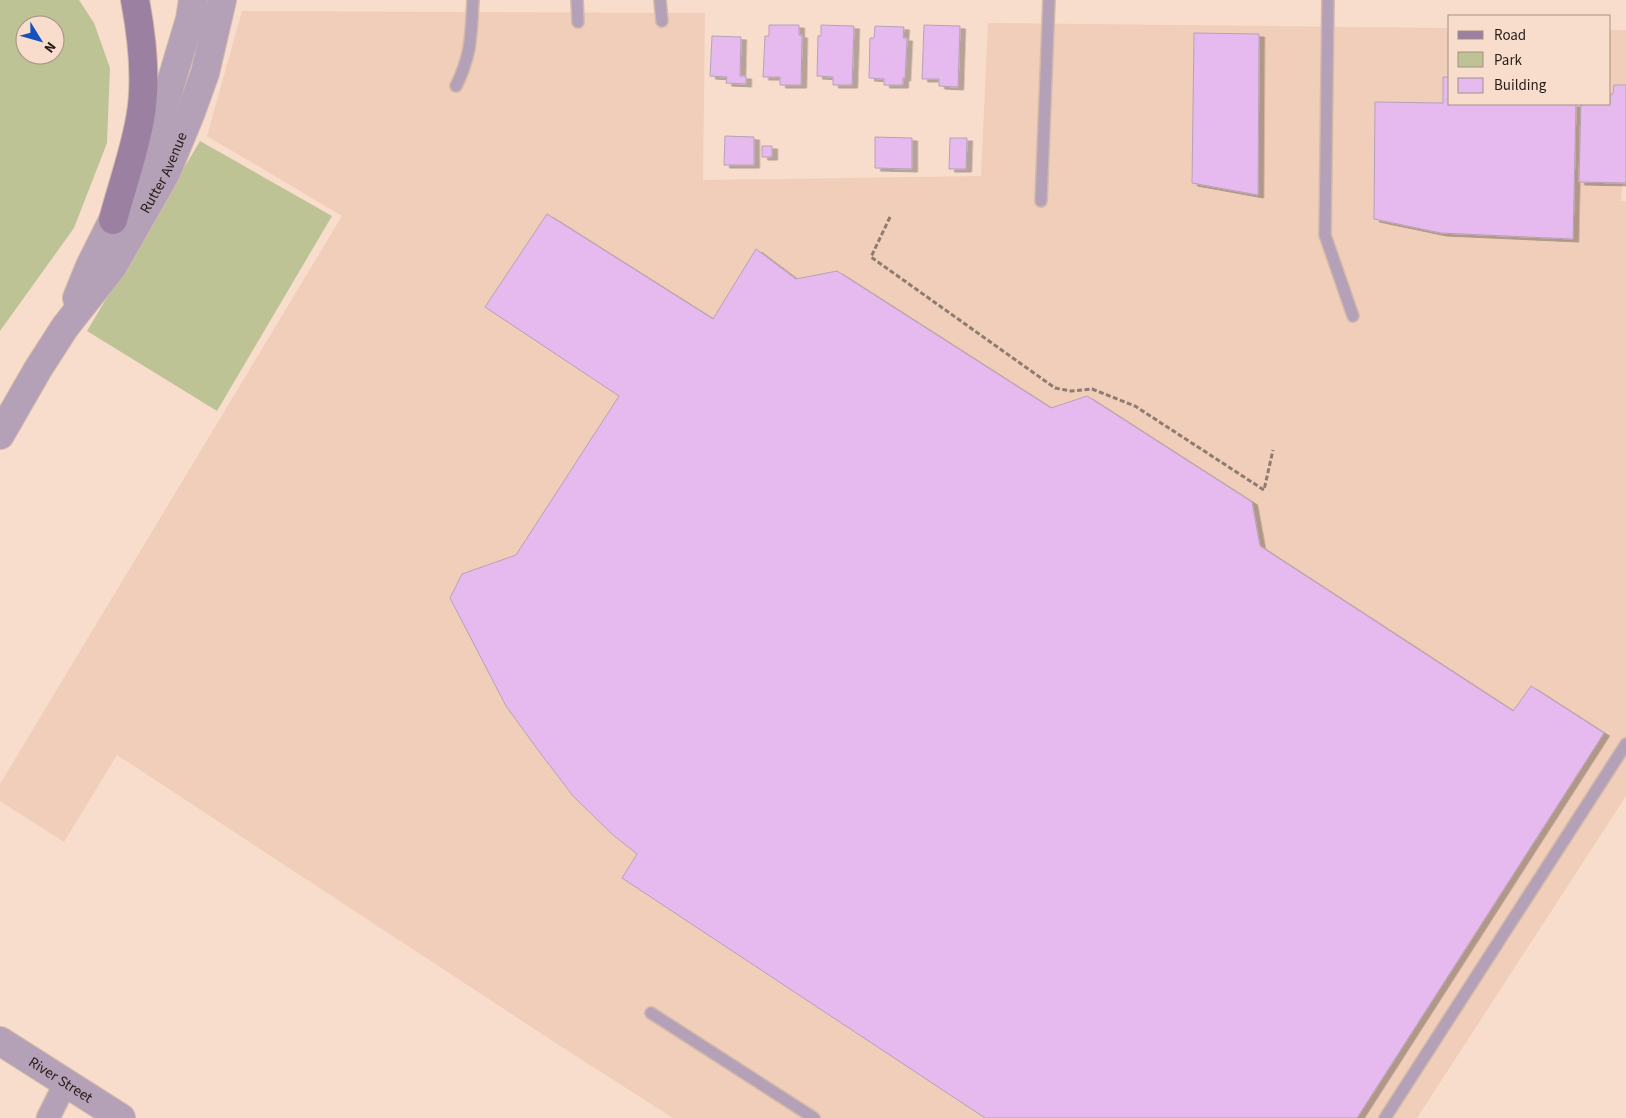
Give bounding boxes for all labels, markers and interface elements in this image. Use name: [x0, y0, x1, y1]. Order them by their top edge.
north arrow: [15, 15, 65, 65]
legend: [1448, 15, 1611, 105]
text: Road: [1494, 25, 1526, 46]
text: N: [39, 37, 60, 57]
text: Park: [1494, 50, 1523, 71]
text: Building: [1494, 75, 1547, 96]
street label: Rutter Avenue: [135, 129, 193, 217]
street label: River Street: [24, 1052, 97, 1108]

